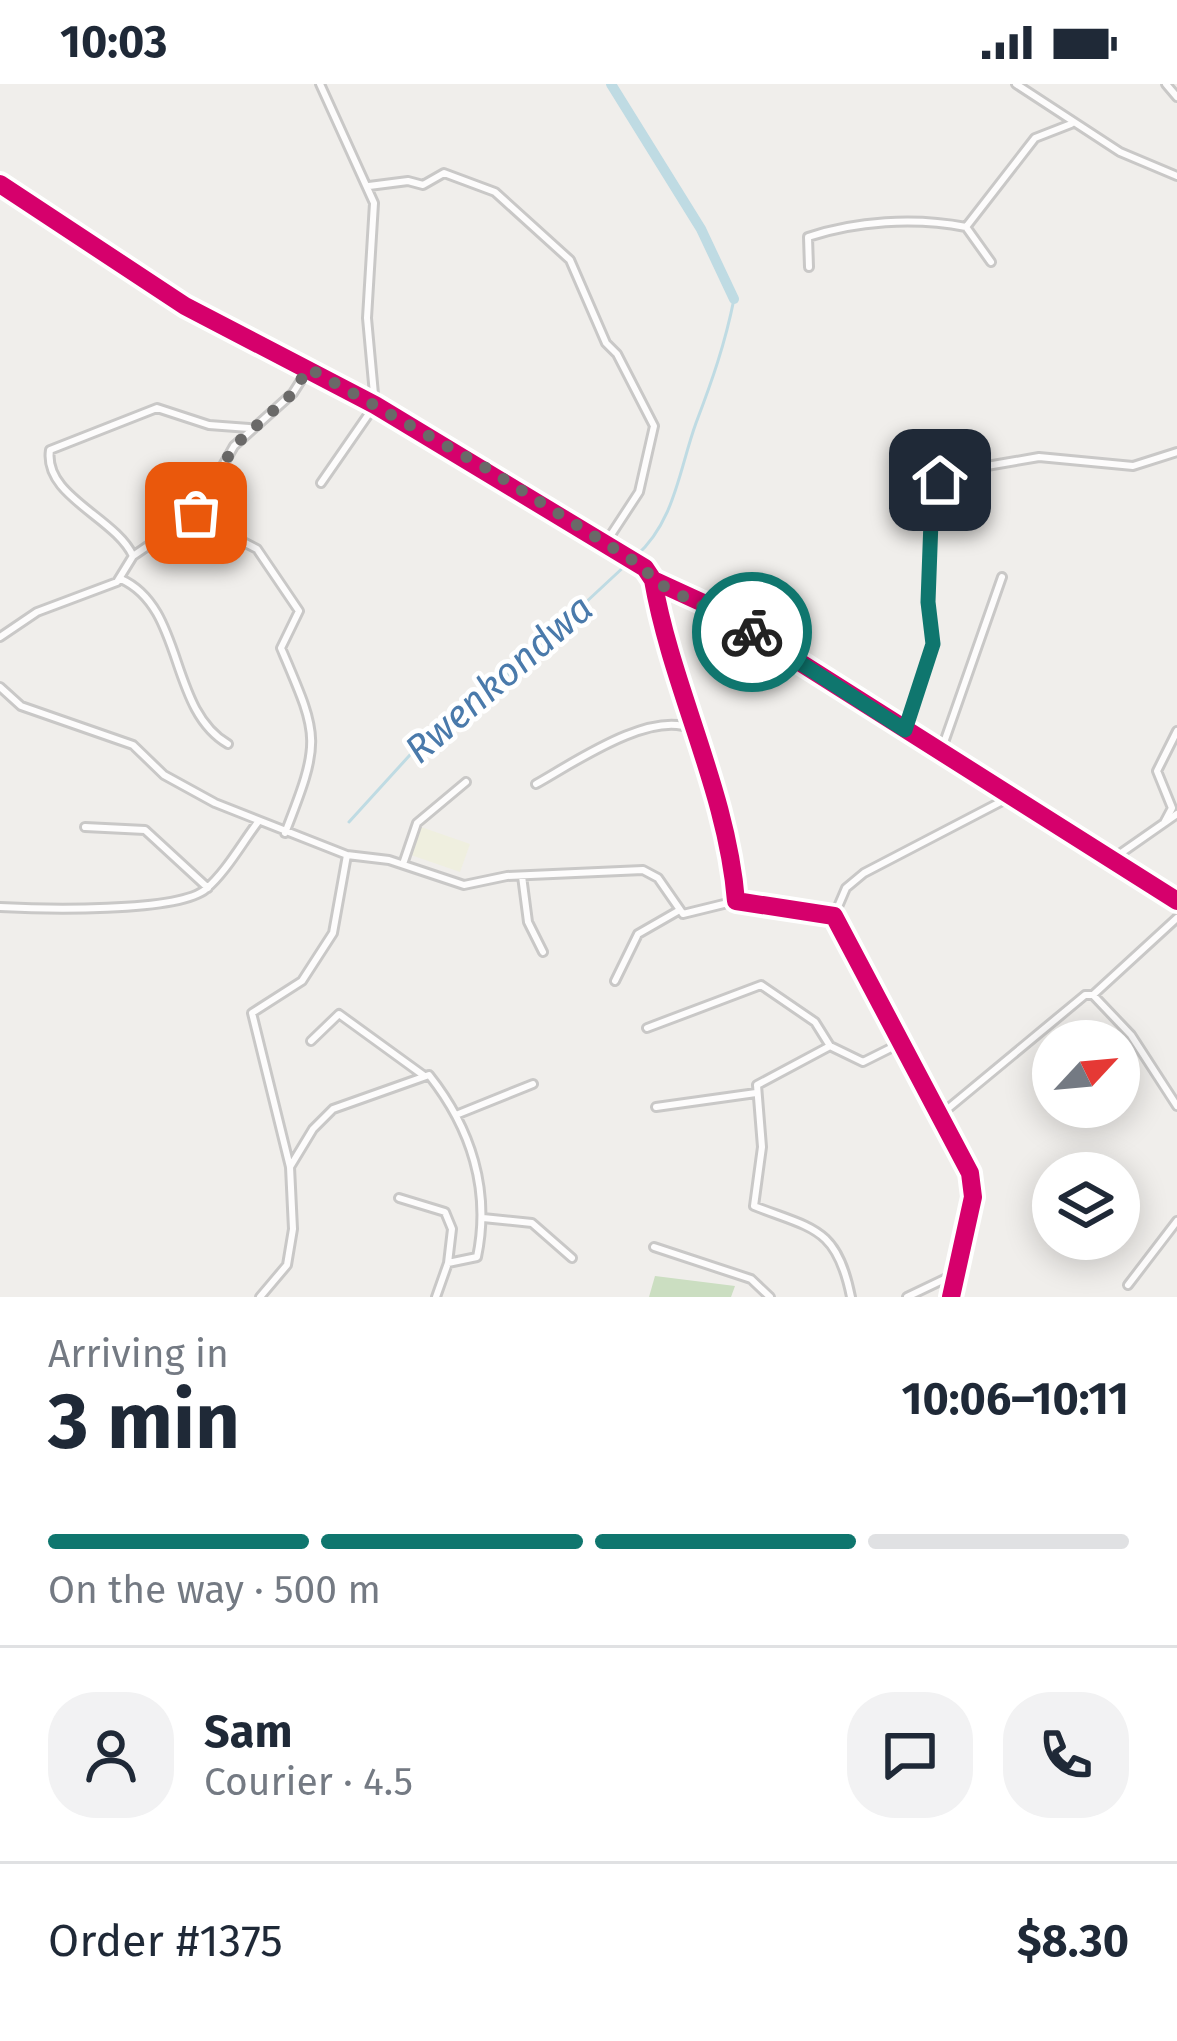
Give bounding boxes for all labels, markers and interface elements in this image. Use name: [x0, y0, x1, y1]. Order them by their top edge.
text: 10:03: [60, 15, 167, 69]
pin: [889, 429, 991, 531]
icon: home: [907, 447, 973, 513]
pin: [145, 462, 247, 564]
icon: bag: [163, 480, 229, 546]
courier: [692, 572, 812, 692]
water label: Rwenkondwa: [396, 585, 602, 773]
icon: bike: [719, 599, 785, 665]
north arrow: [1032, 1020, 1140, 1128]
map controls: [1032, 1020, 1140, 1260]
button: layers: [1032, 1152, 1140, 1260]
text: Arriving in: [48, 1331, 229, 1377]
text: 10:06–10:11: [902, 1372, 1129, 1426]
text: 3 min: [48, 1375, 240, 1469]
text: On the way · 500 m: [48, 1567, 381, 1613]
button: person: [48, 1692, 174, 1818]
button: chat: [847, 1692, 973, 1818]
button: phone: [1003, 1692, 1129, 1818]
text: Sam: [204, 1705, 292, 1759]
text: Courier · 4.5: [204, 1759, 413, 1805]
text: Order #1375: [48, 1914, 283, 1968]
text: $8.30: [1017, 1914, 1129, 1968]

